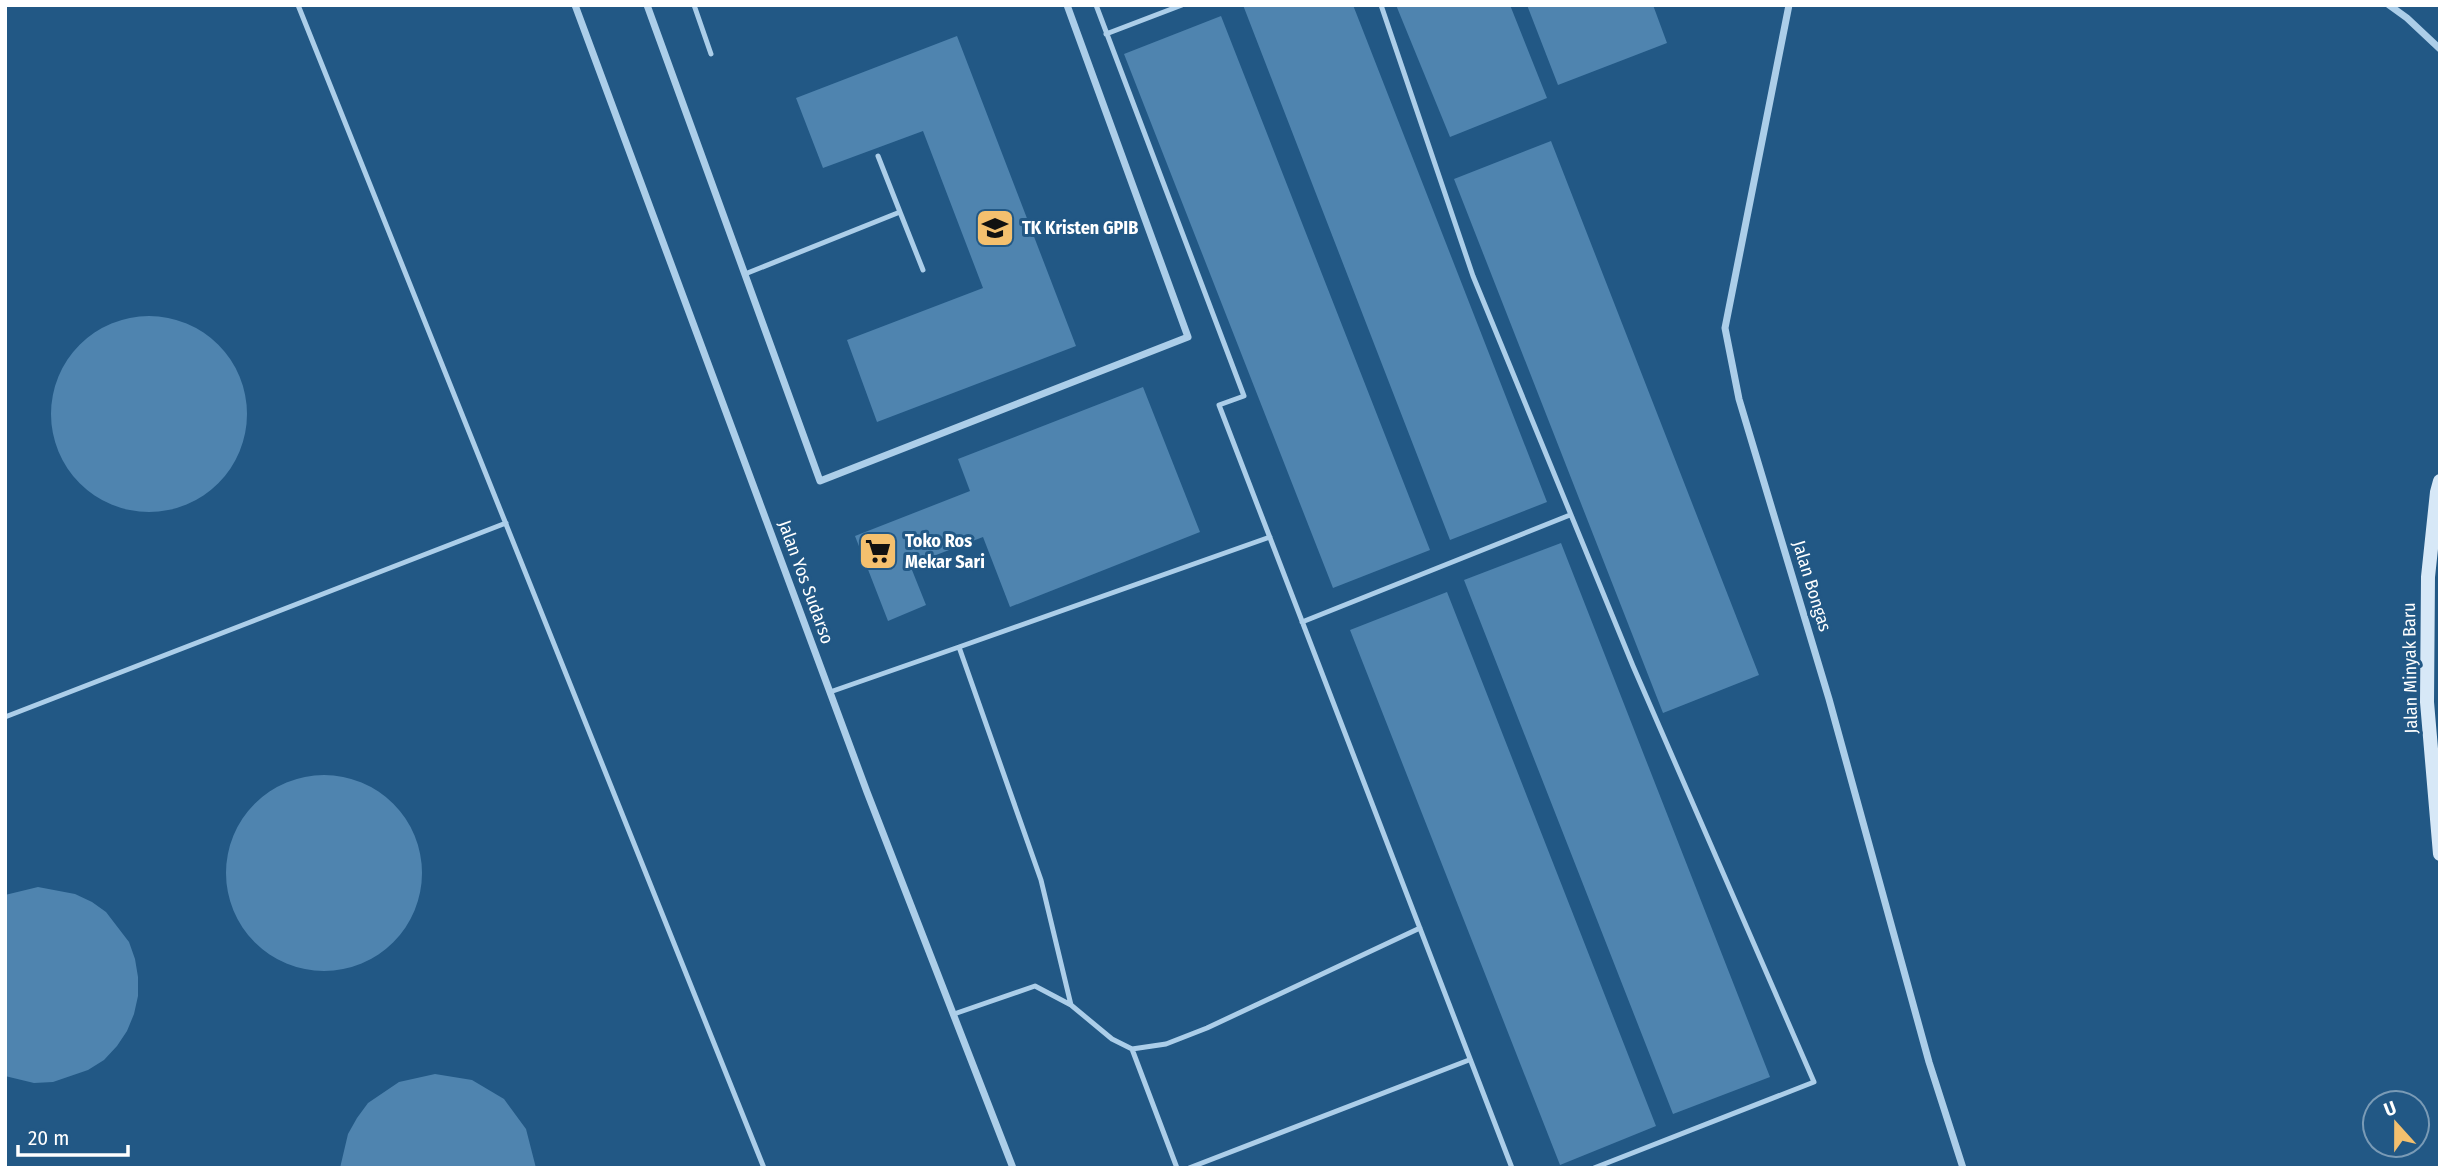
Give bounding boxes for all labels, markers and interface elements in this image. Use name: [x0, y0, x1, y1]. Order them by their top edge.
school or university icon: TK Kristen GPIB: [974, 207, 1016, 249]
place label: TK Kristen GPIB: [1022, 217, 1138, 239]
street label: Jalan Yos Sudarso: [773, 517, 839, 647]
supermarket icon: Toko Ros Mekar Sari: [857, 530, 899, 572]
place label: Toko Ros Mekar Sari: [905, 530, 985, 573]
street label: Jalan Bongas: [1788, 538, 1836, 634]
street label: Jalan Minyak Baru: [2398, 602, 2422, 734]
north arrow: [2361, 1089, 2431, 1159]
text: U: [2381, 1096, 2399, 1121]
scale bar: [18, 1114, 128, 1158]
text: 20 m: [28, 1125, 69, 1151]

